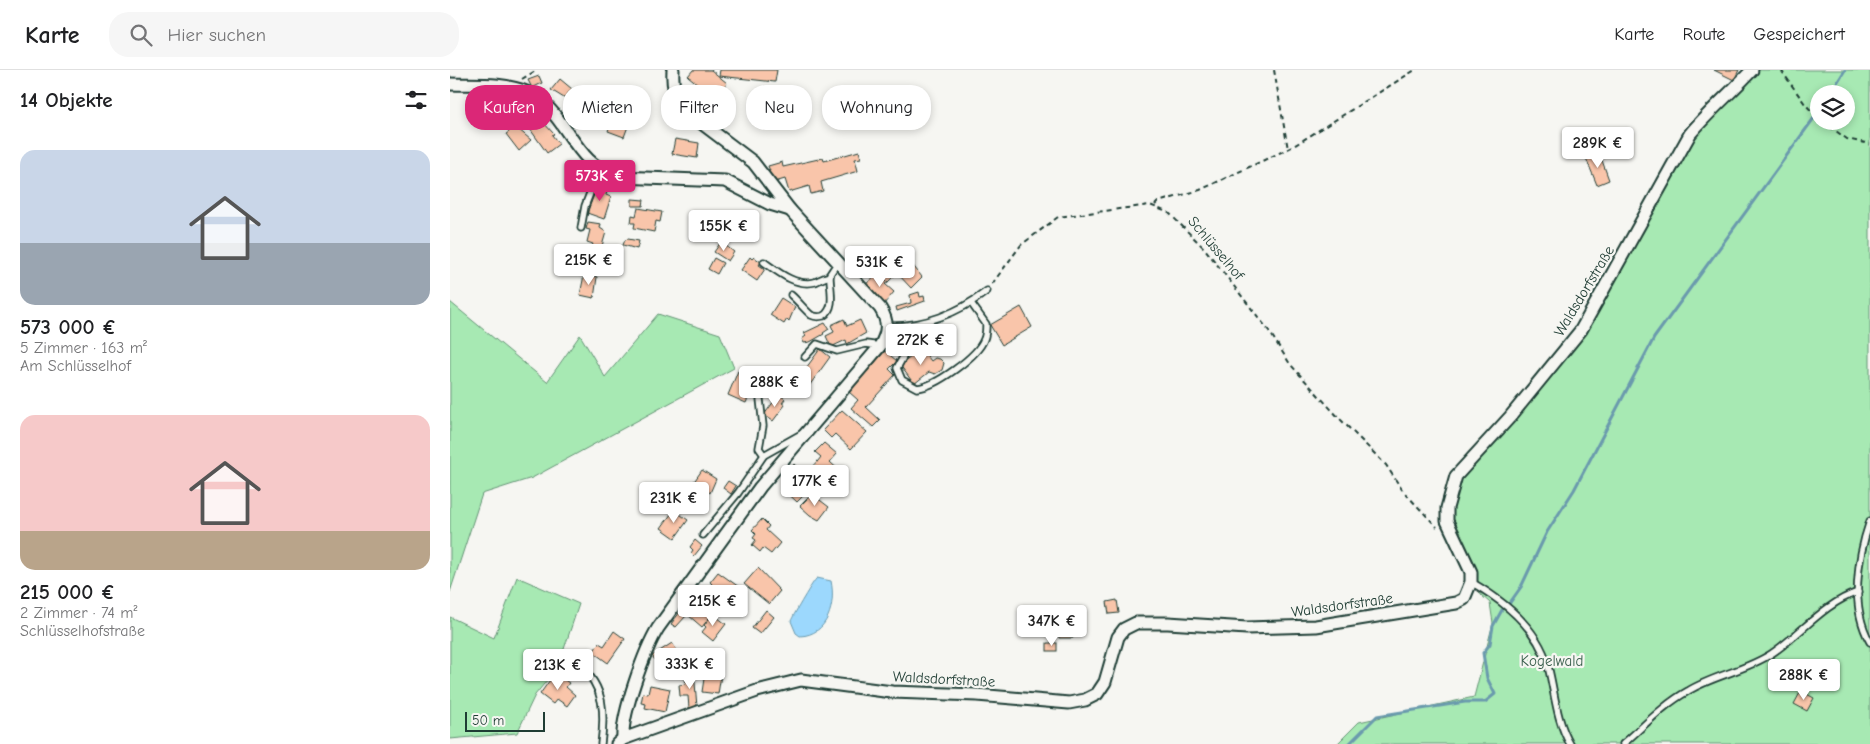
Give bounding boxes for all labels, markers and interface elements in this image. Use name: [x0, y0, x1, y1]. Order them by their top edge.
search box: [109, 12, 459, 57]
text: Karte: [25, 21, 79, 49]
icon: search: [127, 21, 155, 49]
text: Hier suchen: [167, 24, 266, 46]
text: Karte: [1614, 24, 1654, 45]
text: Route: [1682, 24, 1725, 45]
text: Gespeichert: [1753, 24, 1845, 45]
chip: Kaufen: [465, 85, 553, 130]
chip: Mieten: [563, 85, 651, 130]
chip: Filter: [661, 85, 736, 130]
chip: Neu: [746, 85, 812, 130]
chip: Wohnung: [822, 85, 931, 130]
map controls: [1810, 85, 1855, 130]
button: layers: [1810, 85, 1855, 130]
icon: filters: [402, 86, 430, 114]
text: 14 Objekte: [20, 88, 113, 112]
pin: 289K €: [1557, 126, 1639, 169]
text: 289K €: [1573, 134, 1623, 152]
pin: 573K €: [559, 160, 641, 202]
text: 573K €: [575, 167, 625, 185]
icon: home: [180, 183, 270, 273]
pin: 155K €: [683, 210, 765, 252]
street label: Schlüsselhof: [1184, 212, 1248, 284]
text: 155K €: [699, 217, 749, 235]
street label: Waldsdorfstraße: [1550, 242, 1618, 340]
pin: 215K €: [548, 244, 630, 286]
pin: 531K €: [839, 246, 921, 288]
text: 215K €: [565, 251, 613, 269]
text: 531K €: [856, 253, 904, 271]
text: 573 000 €: [20, 315, 116, 339]
pin: 272K €: [880, 324, 962, 366]
text: 272K €: [897, 331, 945, 349]
text: 5 Zimmer · 163 m²: [20, 339, 147, 357]
text: Am Schlüsselhof: [20, 357, 131, 375]
pin: 288K €: [734, 366, 816, 408]
text: 288K €: [750, 373, 800, 391]
icon: home: [180, 448, 270, 538]
pin: 177K €: [774, 464, 856, 507]
text: 177K €: [792, 472, 838, 490]
pin: 231K €: [633, 482, 715, 524]
text: 231K €: [650, 489, 698, 507]
text: 215 000 €: [20, 580, 115, 604]
pin: 215K €: [672, 584, 754, 627]
street label: Waldsdorfstraße: [1290, 589, 1394, 621]
text: 215K €: [689, 592, 737, 610]
text: 2 Zimmer · 74 m²: [20, 604, 138, 622]
pin: 347K €: [1011, 604, 1093, 647]
text: 347K €: [1028, 612, 1076, 630]
text: Schlüsselhofstraße: [20, 622, 145, 640]
pin: 213K €: [517, 648, 599, 691]
pin: 333K €: [649, 648, 731, 690]
park label: Kogelwald: [1521, 652, 1583, 670]
text: 333K €: [665, 655, 715, 673]
text: 213K €: [534, 656, 582, 674]
pin: 288K €: [1763, 658, 1845, 701]
text: 288K €: [1779, 666, 1829, 684]
street label: Waldsdorfstraße: [892, 667, 996, 691]
scale bar: [465, 709, 545, 732]
text: 50 m: [472, 712, 504, 729]

